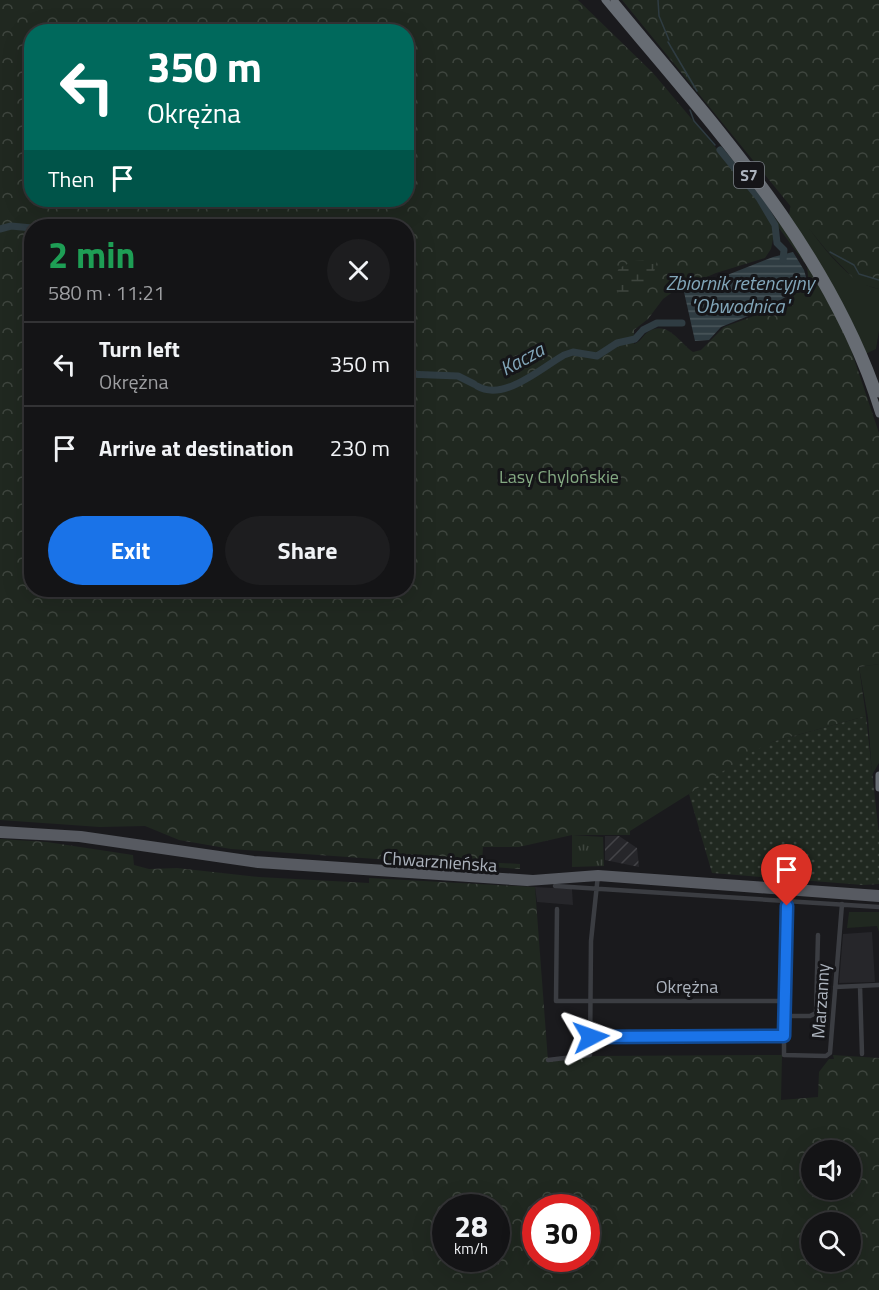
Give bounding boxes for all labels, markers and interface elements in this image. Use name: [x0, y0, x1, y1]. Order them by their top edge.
text: 350 m: [147, 34, 262, 98]
icon: left: [48, 48, 126, 126]
text: Okrężna: [147, 92, 241, 133]
text: Then: [48, 162, 94, 196]
icon: arrive: [106, 162, 139, 195]
road number: S7: [734, 162, 764, 188]
text: 2 min: [48, 227, 135, 282]
button: close: [327, 239, 390, 302]
water label: Zbiornik retencyjny "Obwodnica": [666, 267, 816, 321]
text: 580 m · 11:21: [48, 277, 165, 308]
text: Turn left: [99, 332, 180, 366]
water label: Kacza: [494, 333, 550, 383]
text: 350 m: [330, 347, 390, 381]
icon: left: [48, 348, 81, 381]
text: Okrężna: [99, 366, 168, 397]
text: Arrive at destination: [99, 431, 294, 465]
text: 230 m: [330, 431, 390, 465]
icon: arrive: [48, 432, 81, 465]
park label: Lasy Chylońskie: [499, 463, 619, 490]
button: Exit: [48, 516, 213, 585]
button: Share: [225, 516, 390, 585]
street label: Chwarznieńska: [382, 844, 498, 879]
pin: [761, 844, 812, 906]
icon: arrive: [770, 853, 803, 886]
street label: Marzanny: [804, 962, 837, 1040]
street label: Okrężna: [656, 973, 718, 1000]
position arrow: [559, 1005, 623, 1069]
map controls: [801, 1140, 861, 1272]
button: sound: [801, 1140, 861, 1200]
speed limit sign: 30: [522, 1194, 600, 1272]
text: 28: [454, 1203, 488, 1249]
button: search: [801, 1212, 861, 1272]
text: km/h: [454, 1237, 488, 1260]

